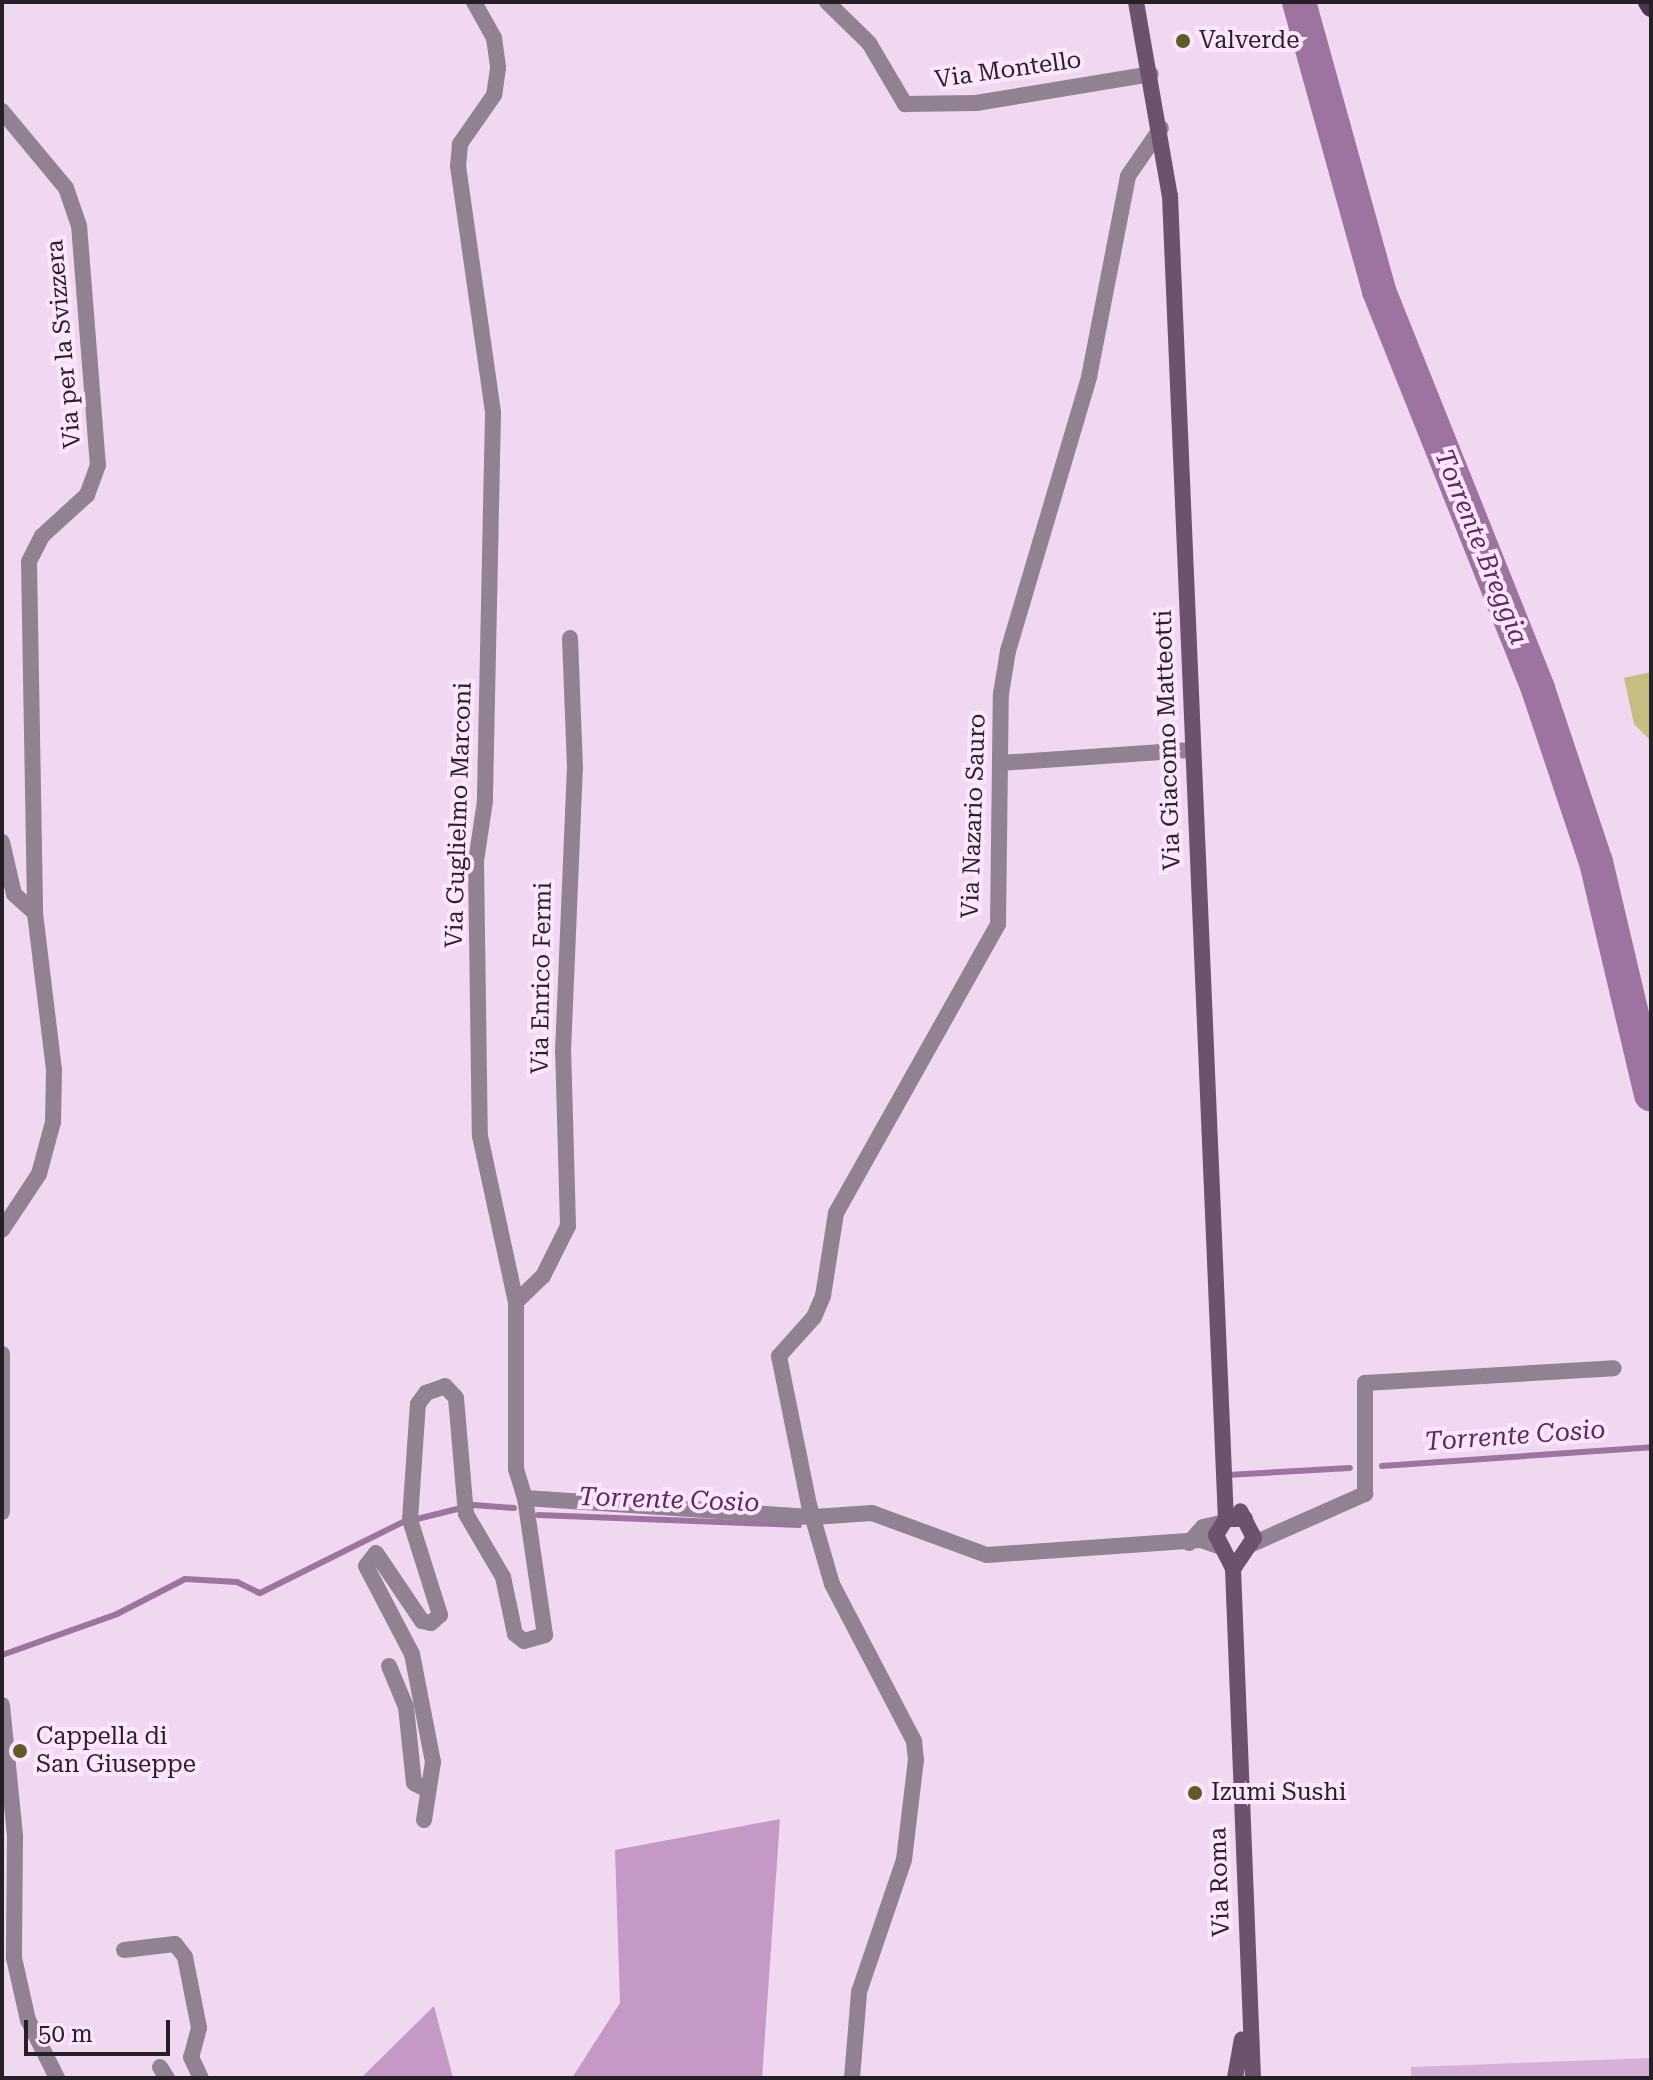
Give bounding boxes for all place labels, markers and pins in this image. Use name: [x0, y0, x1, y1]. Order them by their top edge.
place label: Valverde: [1199, 27, 1299, 55]
marker: Valverde: [1174, 32, 1192, 50]
place label: Cappella di San Giuseppe: [36, 1723, 196, 1779]
marker: Cappella di San Giuseppe: [11, 1742, 29, 1760]
place label: Izumi Sushi: [1211, 1779, 1346, 1807]
marker: Izumi Sushi: [1186, 1784, 1204, 1802]

